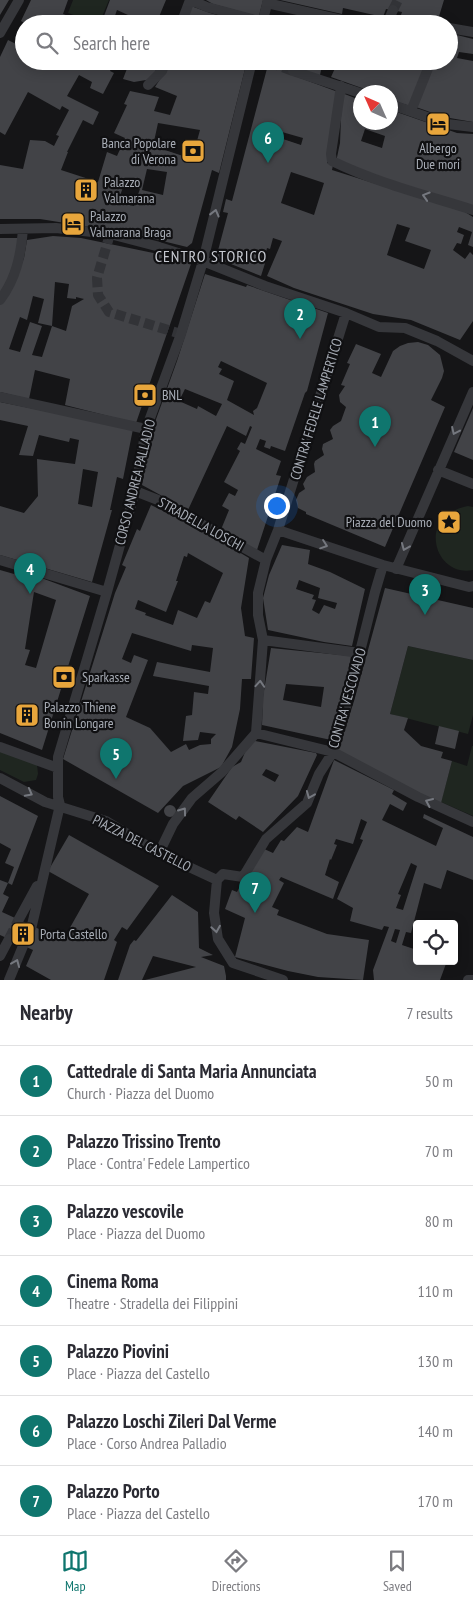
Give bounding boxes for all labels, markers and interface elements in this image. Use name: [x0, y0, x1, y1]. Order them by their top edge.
search box: [15, 15, 458, 70]
icon: search: [33, 29, 61, 57]
text: Search here: [73, 31, 150, 55]
north arrow: [353, 85, 398, 130]
hotel icon: Albergo Due mori: [425, 111, 451, 137]
pin: 6: [252, 122, 284, 163]
place label: Banca Popolare di Verona: [102, 134, 176, 168]
bank icon: Banca Popolare di Verona: [180, 138, 206, 164]
place label: Albergo Due mori: [416, 139, 460, 173]
place label: Palazzo Valmarana: [103, 173, 155, 207]
building icon: Palazzo Valmarana: [73, 177, 99, 203]
one-way arrow: [423, 191, 431, 201]
place label: Palazzo Valmarana Braga: [89, 207, 171, 241]
one-way arrow: [209, 209, 220, 218]
hotel icon: Palazzo Valmarana Braga: [60, 211, 86, 237]
district label: CENTRO STORICO: [155, 246, 267, 266]
pin: 2: [284, 298, 316, 339]
street label: CONTRA' FEDELE LAMPERTICO: [286, 336, 346, 482]
bank icon: BNL: [132, 382, 158, 408]
place label: BNL: [162, 386, 182, 404]
pin: 1: [359, 406, 391, 447]
street label: CORSO ANDREA PALLADIO: [111, 417, 159, 547]
one-way arrow: [451, 426, 461, 435]
street label: STRADELLA LOSCHI: [155, 493, 247, 555]
your location: [264, 493, 290, 519]
place icon: Piazza del Duomo: [436, 509, 462, 535]
place label: Piazza del Duomo: [346, 513, 432, 531]
one-way arrow: [319, 539, 328, 549]
one-way arrow: [401, 542, 412, 551]
pin: 4: [14, 553, 46, 594]
pin: 3: [409, 574, 441, 615]
street label: CONTRA' VESCOVADO: [324, 646, 370, 750]
bank icon: Sparkasse: [51, 664, 77, 690]
place label: Sparkasse: [82, 668, 130, 686]
one-way arrow: [254, 680, 265, 688]
place label: Palazzo Thiene Bonin Longare: [44, 698, 116, 732]
building icon: Palazzo Thiene Bonin Longare: [14, 702, 40, 728]
pin: 5: [100, 738, 132, 779]
one-way arrow: [24, 787, 33, 797]
one-way arrow: [306, 791, 316, 799]
one-way arrow: [425, 798, 434, 808]
one-way arrow: [176, 807, 186, 816]
street label: PIAZZA DEL CASTELLO: [90, 810, 195, 876]
pin: 7: [239, 872, 271, 913]
map controls: [413, 920, 458, 965]
button: locate: [413, 920, 458, 965]
building icon: Porta Castello: [10, 921, 36, 947]
place label: Porta Castello: [40, 925, 107, 943]
one-way arrow: [211, 925, 221, 933]
one-way arrow: [10, 959, 21, 968]
text: Nearby: [20, 999, 73, 1026]
text: 7 results: [406, 1003, 453, 1023]
text: Cattedrale di Santa Maria Annunciata: [67, 1059, 317, 1083]
text: 1: [32, 1071, 40, 1091]
text: 50 m: [425, 1071, 453, 1091]
text: Church · Piazza del Duomo: [67, 1083, 214, 1103]
text: Palazzo Trissino Trento: [67, 1129, 221, 1153]
text: 2: [32, 1141, 40, 1161]
text: 70 m: [425, 1141, 453, 1161]
text: Place · Contra' Fedele Lampertico: [67, 1153, 250, 1173]
text: Palazzo vescovile: [67, 1199, 184, 1223]
text: 3: [32, 1211, 40, 1231]
text: 80 m: [425, 1211, 453, 1231]
text: Place · Piazza del Duomo: [67, 1223, 205, 1243]
text: Cinema Roma: [67, 1269, 159, 1293]
text: 4: [32, 1281, 40, 1301]
text: 110 m: [418, 1281, 453, 1301]
text: Theatre · Stradella dei Filippini: [67, 1293, 238, 1313]
text: Palazzo Piovini: [67, 1339, 169, 1363]
text: 5: [32, 1351, 40, 1371]
text: 130 m: [418, 1351, 453, 1371]
text: Place · Piazza del Castello: [67, 1363, 210, 1383]
text: Palazzo Loschi Zileri Dal Verme: [67, 1409, 277, 1433]
text: 6: [32, 1421, 40, 1441]
text: 140 m: [418, 1421, 453, 1441]
text: Place · Corso Andrea Palladio: [67, 1433, 227, 1453]
text: Palazzo Porto: [67, 1479, 160, 1503]
text: 7: [32, 1491, 40, 1511]
text: 170 m: [418, 1491, 453, 1511]
text: Place · Piazza del Castello: [67, 1503, 210, 1523]
tab: Map: [61, 1547, 89, 1595]
tab: Directions: [212, 1547, 260, 1595]
tab: Saved: [383, 1547, 412, 1595]

